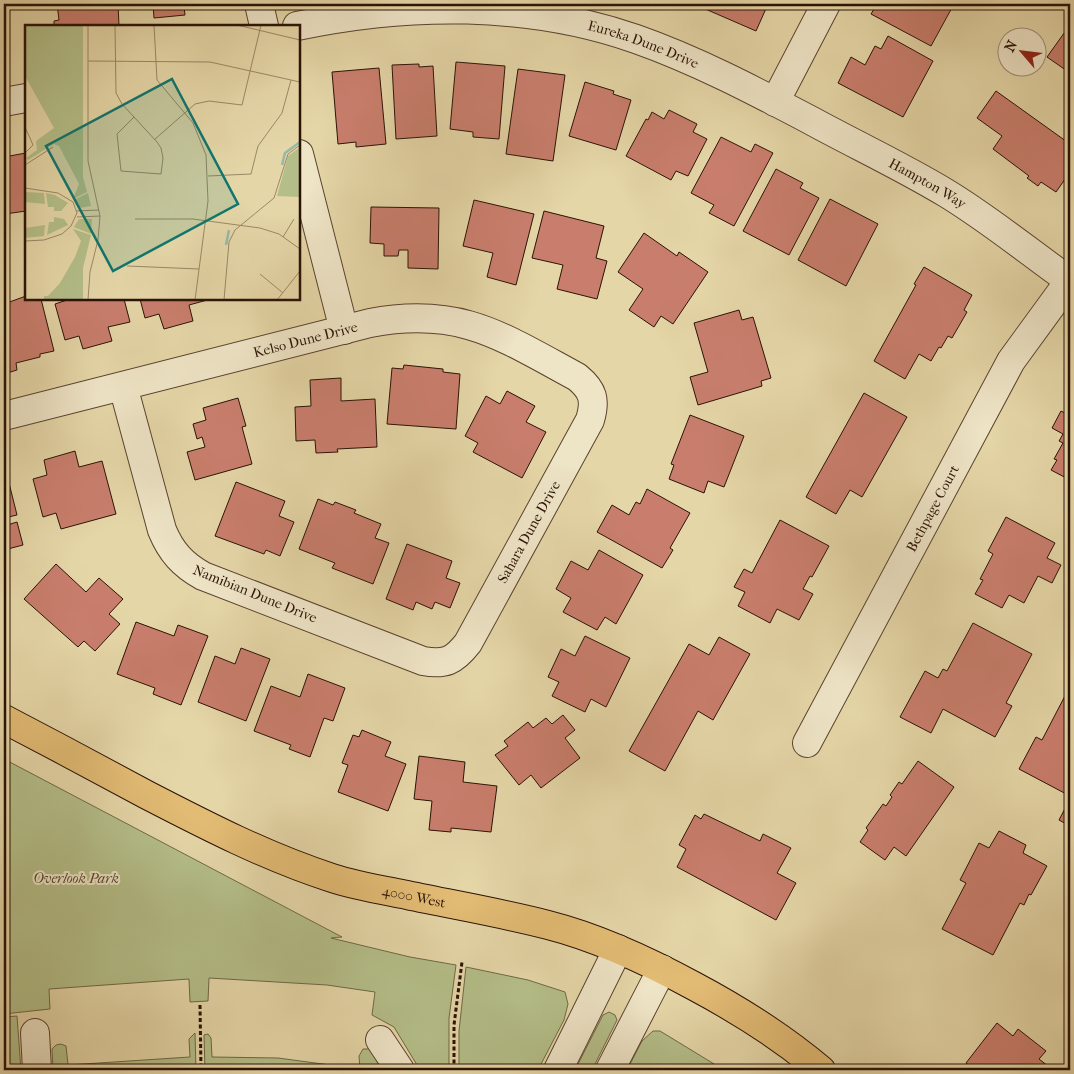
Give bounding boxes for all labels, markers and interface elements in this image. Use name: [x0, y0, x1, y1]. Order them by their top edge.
street label: Eureka Dune Drive: [586, 17, 702, 72]
inset map: [25, 25, 300, 300]
north arrow: [996, 28, 1046, 78]
text: N: [1001, 37, 1021, 55]
street label: Hampton Way: [886, 154, 970, 212]
street label: Kelso Dune Drive: [252, 318, 359, 361]
street label: Bethpage Court: [902, 462, 962, 555]
street label: Sahara Dune Drive: [494, 478, 564, 586]
street label: Namibian Dune Drive: [191, 561, 320, 627]
park label: Overlook Park: [33, 870, 119, 887]
street label: 4000 West: [381, 882, 447, 911]

